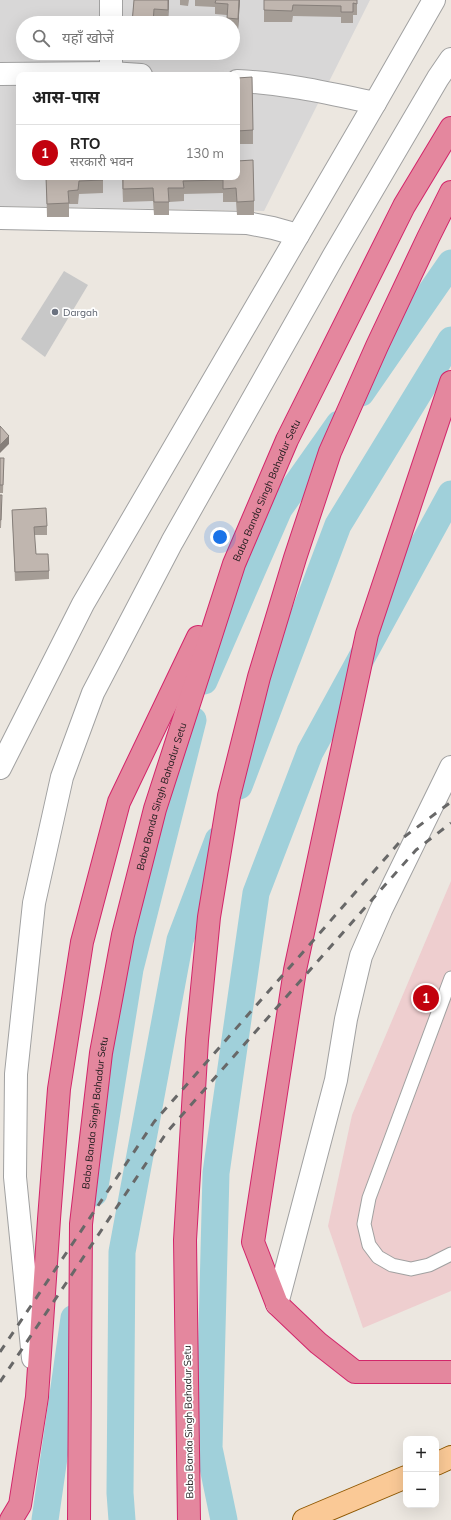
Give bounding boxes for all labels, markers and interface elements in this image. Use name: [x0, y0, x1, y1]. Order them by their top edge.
search box: [16, 16, 240, 60]
icon: search: [30, 27, 52, 49]
text: यहाँ खोजें: [62, 28, 114, 47]
text: आस-पास: [32, 86, 99, 107]
text: RTO: [70, 134, 101, 153]
text: 1: [41, 145, 49, 161]
text: 130 m: [186, 145, 224, 161]
text: सरकारी भवन: [70, 153, 133, 169]
place label: Dargah: [63, 306, 98, 319]
marker: Dargah: [50, 307, 60, 317]
street label: Baba Banda Singh Bahadur Setu: [230, 417, 303, 563]
your location: [210, 527, 230, 547]
street label: Baba Banda Singh Bahadur Setu: [134, 721, 189, 872]
pin: 1: [413, 983, 439, 1013]
street label: Baba Banda Singh Bahadur Setu: [79, 1036, 111, 1190]
street label: Baba Banda Singh Bahadur Setu: [181, 1345, 196, 1499]
map controls: [403, 1436, 439, 1508]
button: +: [403, 1436, 439, 1472]
button: −: [403, 1472, 439, 1508]

